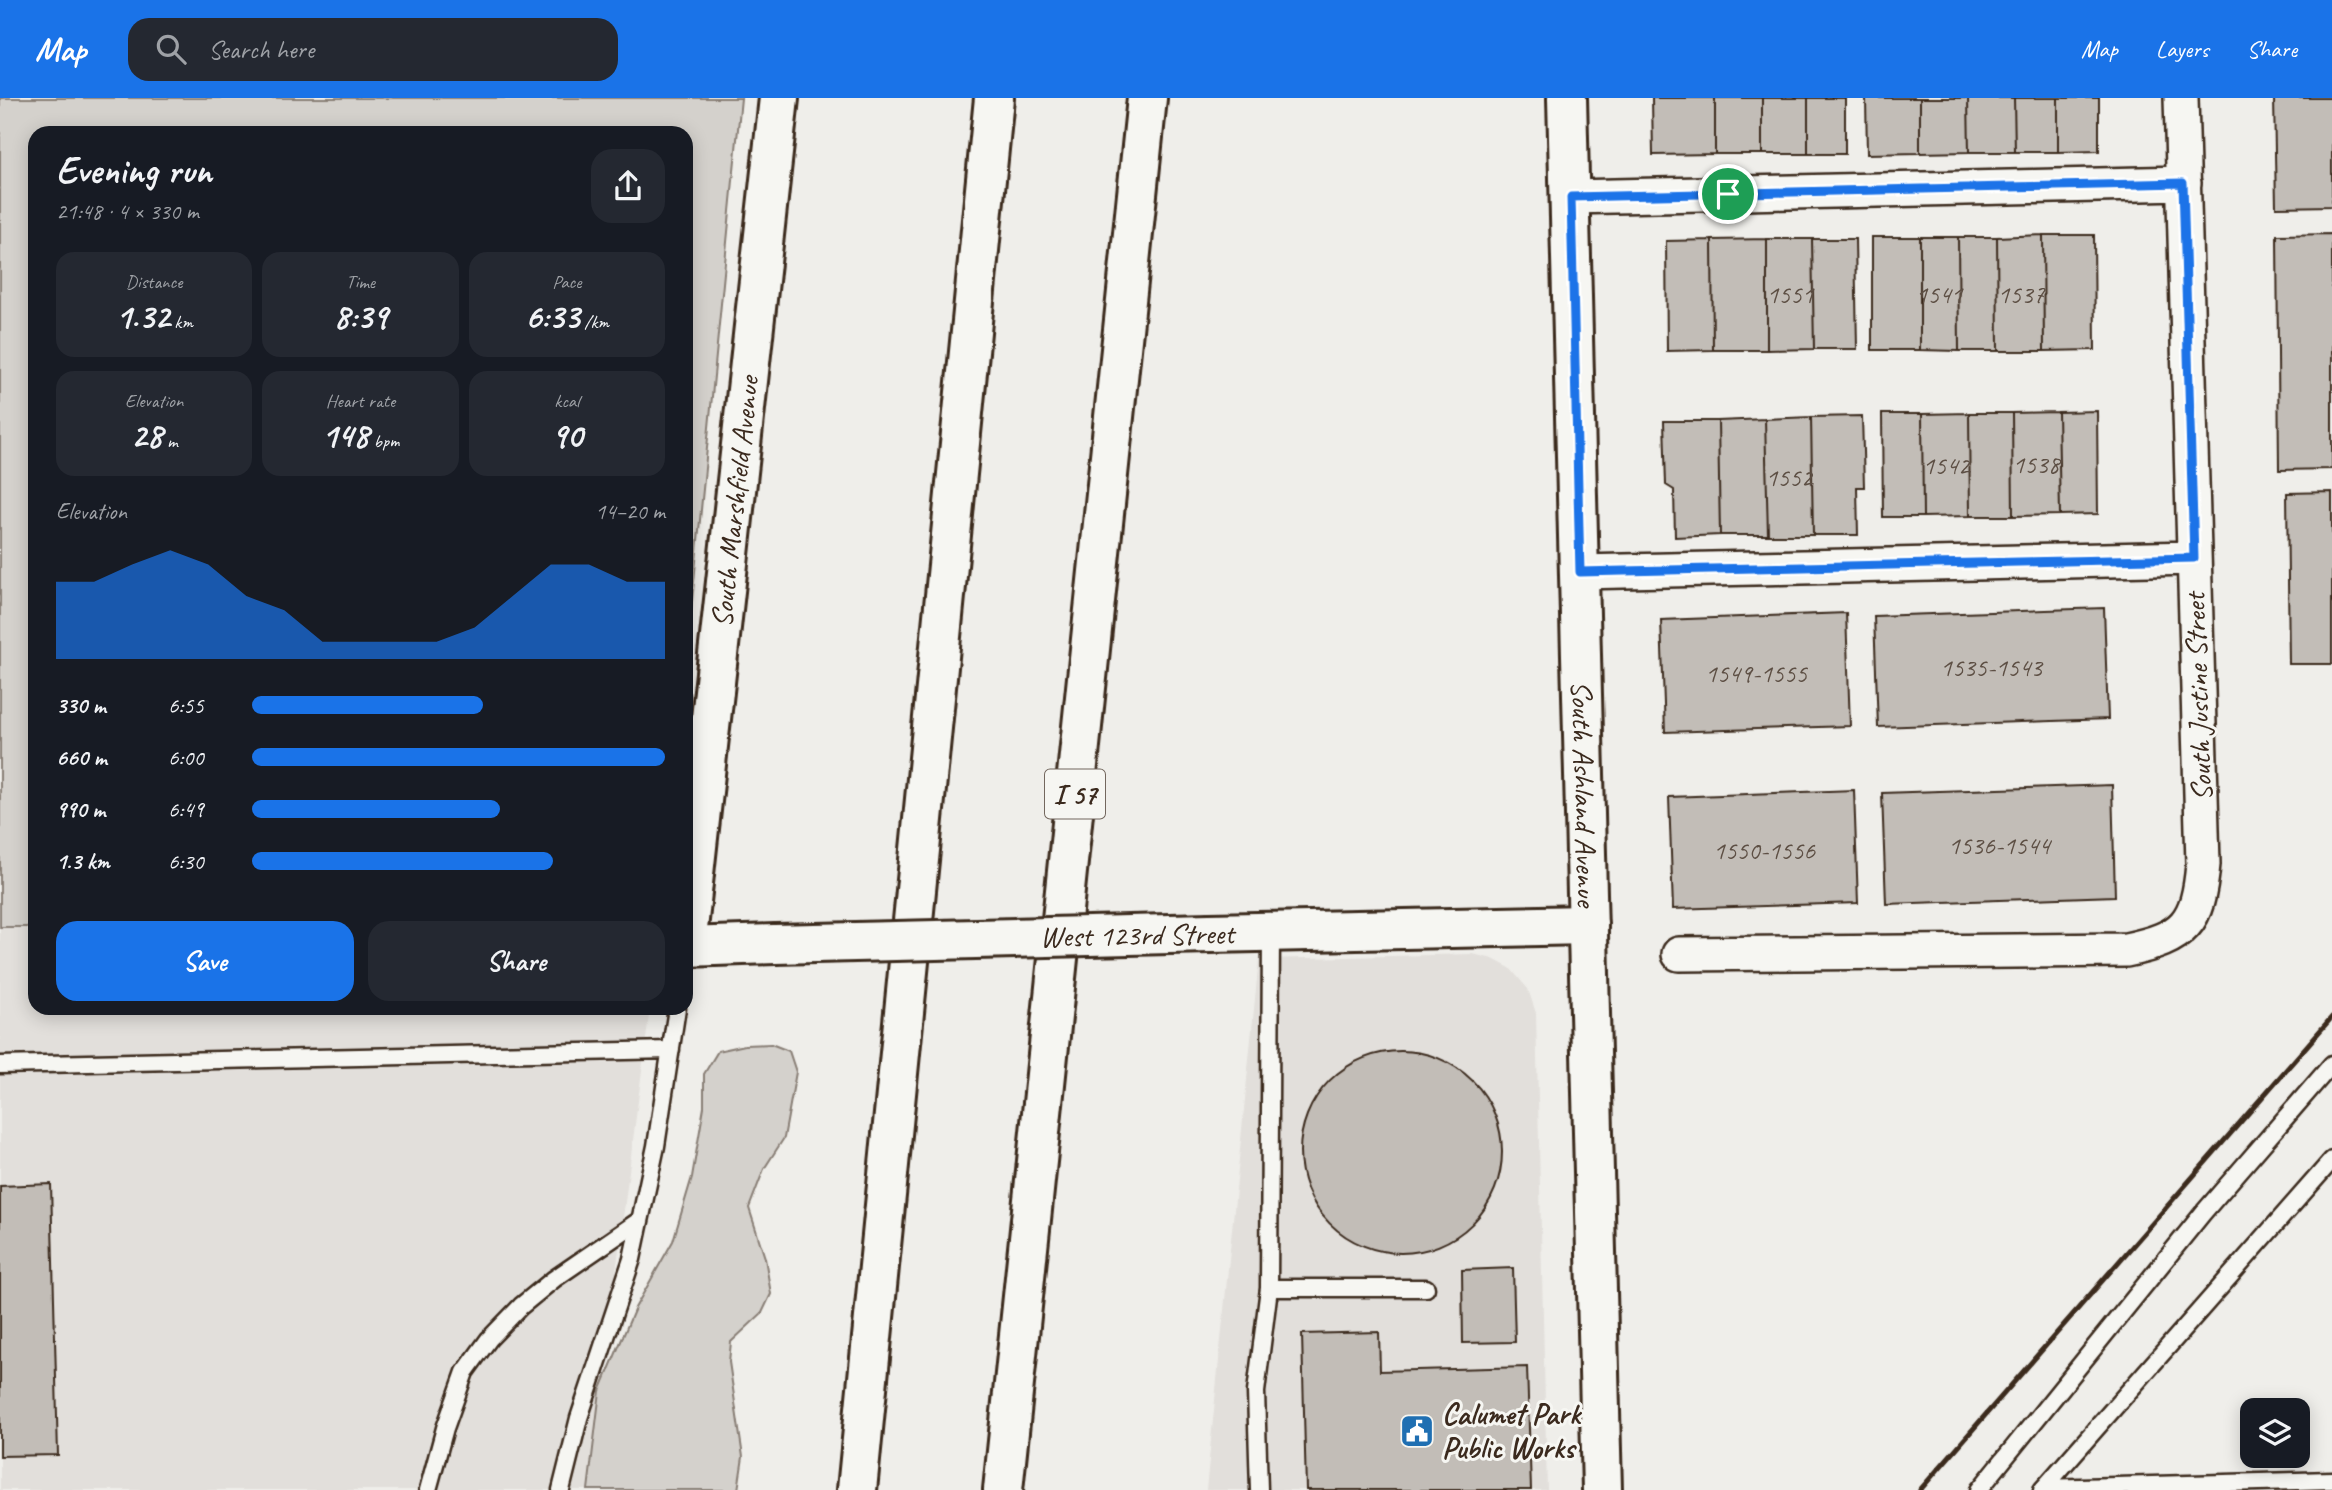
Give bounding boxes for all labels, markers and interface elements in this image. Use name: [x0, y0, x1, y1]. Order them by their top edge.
search box: [128, 18, 618, 81]
text: Map: [35, 28, 86, 70]
icon: search: [152, 30, 190, 68]
text: Search here: [208, 33, 314, 66]
text: Map: [2081, 34, 2118, 64]
text: Layers: [2156, 34, 2209, 64]
text: Share: [2247, 34, 2297, 64]
text: Evening run: [56, 147, 212, 194]
button: share: [591, 149, 665, 223]
pin: [1698, 164, 1758, 224]
icon: arrive: [1709, 175, 1747, 213]
text: 21:48 · 4 × 330 m: [56, 197, 199, 226]
text: Distance: [126, 270, 183, 294]
text: Time: [346, 270, 375, 294]
text: Pace: [552, 270, 581, 294]
house number: 1551: [1767, 278, 1815, 311]
house number: 1541: [1916, 278, 1964, 311]
house number: 1537: [1998, 278, 2046, 311]
text: 1.32: [115, 294, 170, 339]
text: 8:39: [334, 294, 387, 339]
text: 6:33: [525, 294, 580, 339]
text: km: [170, 310, 193, 334]
text: /km: [580, 310, 609, 334]
street label: South Marshfield Avenue: [702, 372, 768, 629]
text: Elevation: [125, 389, 183, 413]
text: Heart rate: [326, 389, 395, 413]
text: kcal: [554, 389, 579, 413]
text: 28: [131, 413, 162, 458]
text: 148: [322, 413, 369, 458]
text: 90: [551, 413, 582, 458]
text: m: [162, 429, 178, 453]
text: bpm: [369, 429, 399, 453]
house number: 1538: [2013, 448, 2062, 481]
house number: 1542: [1923, 449, 1972, 482]
house number: 1552: [1766, 461, 1815, 494]
text: Elevation: [56, 497, 127, 526]
text: 14–20 m: [595, 497, 665, 526]
street label: South Justine Street: [2175, 589, 2221, 802]
house number: 1535-1543: [1940, 651, 2044, 684]
house number: 1549-1555: [1705, 657, 1808, 690]
street label: South Ashland Avenue: [1563, 680, 1606, 909]
text: 330 m: [56, 691, 106, 720]
text: 6:55: [168, 691, 204, 720]
text: 660 m: [56, 743, 107, 772]
text: 6:00: [168, 743, 204, 772]
road number: I 57: [1045, 770, 1105, 818]
text: 990 m: [56, 795, 105, 824]
text: 6:49: [168, 795, 204, 824]
house number: 1536-1544: [1948, 829, 2052, 862]
house number: 1550-1556: [1713, 834, 1816, 867]
text: 1.3 km: [56, 847, 110, 876]
text: 6:30: [168, 847, 204, 876]
street label: West 123rd Street: [1040, 914, 1237, 956]
button: Save: [56, 921, 354, 1001]
button: Share: [368, 921, 665, 1001]
place label: Calumet Park Public Works: [1442, 1395, 1583, 1467]
map controls: [2240, 1398, 2310, 1468]
button: layers: [2240, 1398, 2310, 1468]
public building icon: Calumet Park Public Works: [1398, 1412, 1436, 1450]

